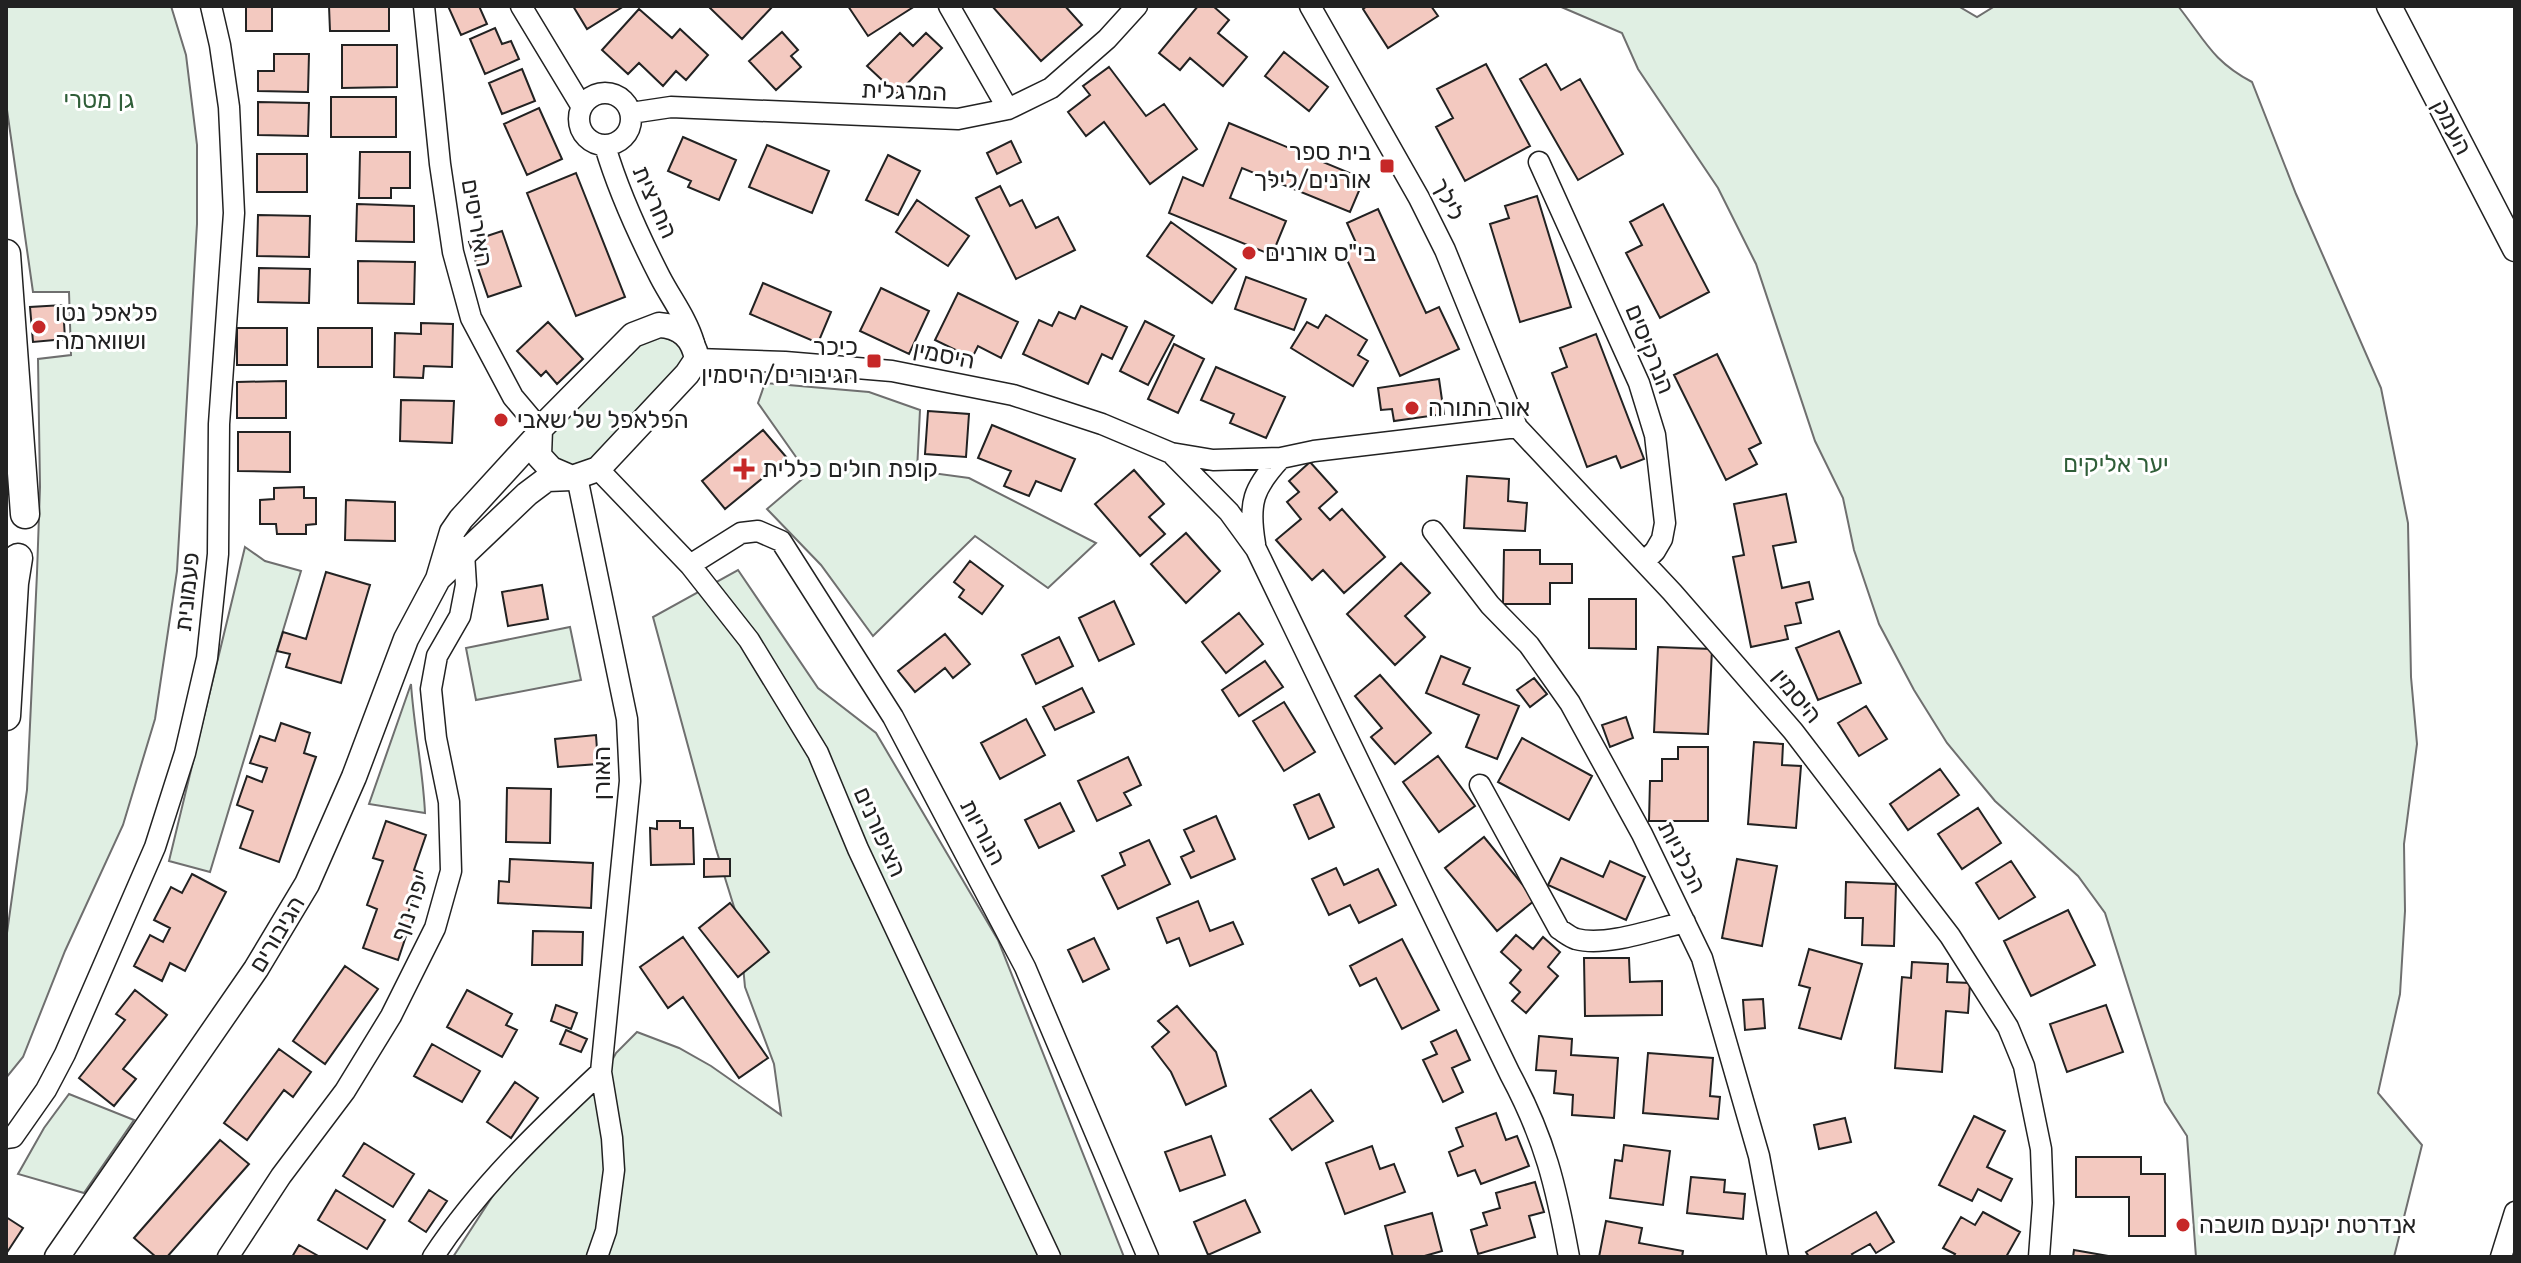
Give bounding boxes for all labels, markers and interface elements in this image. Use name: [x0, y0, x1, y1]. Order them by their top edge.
street label: המרגלית: [860, 76, 948, 106]
park label: גן מטרי: [63, 86, 135, 114]
street label: העמק: [2426, 94, 2478, 160]
place label: בית ספר אורנים/לילך: [1253, 138, 1371, 194]
marker: בית ספר אורנים/לילך: [1378, 157, 1396, 175]
street label: החרצית: [627, 161, 683, 243]
street label: לילך: [1425, 173, 1471, 225]
street label: האיריסים: [456, 177, 498, 269]
place label: בי"ס אורנים: [1265, 239, 1376, 267]
marker: בי"ס אורנים: [1240, 244, 1258, 262]
place label: פלאפל נטו ושווארמה: [55, 299, 158, 355]
street label: הנרקיסים: [1619, 300, 1681, 398]
marker: פלאפל נטו ושווארמה: [30, 318, 48, 336]
place label: כיכר הגיבורים/היסמין: [701, 333, 858, 389]
street label: היסמין: [911, 335, 977, 375]
marker: כיכר הגיבורים/היסמין: [865, 352, 883, 370]
place label: אור התורה: [1428, 394, 1530, 422]
marker: אור התורה: [1403, 399, 1421, 417]
place label: הפלאפל של שאבי: [517, 406, 689, 434]
marker: הפלאפל של שאבי: [492, 411, 510, 429]
park label: יער אליקים: [2063, 450, 2169, 478]
place label: קופת חולים כללית: [762, 455, 938, 483]
marker: קופת חולים כללית: [733, 458, 755, 480]
street label: פעמונית: [169, 551, 205, 633]
street label: היסמין: [1766, 663, 1828, 729]
street label: האורן: [588, 746, 616, 800]
street label: הציפורנים: [848, 783, 912, 881]
street label: הנוריות: [954, 794, 1012, 870]
street label: הכלניות: [1652, 816, 1712, 898]
street label: יפה נוף: [385, 871, 435, 945]
street label: הגיבורים: [244, 891, 310, 977]
place label: אנדרטת יקנעם מושבה: [2199, 1211, 2416, 1239]
marker: אנדרטת יקנעם מושבה: [2174, 1216, 2192, 1234]

